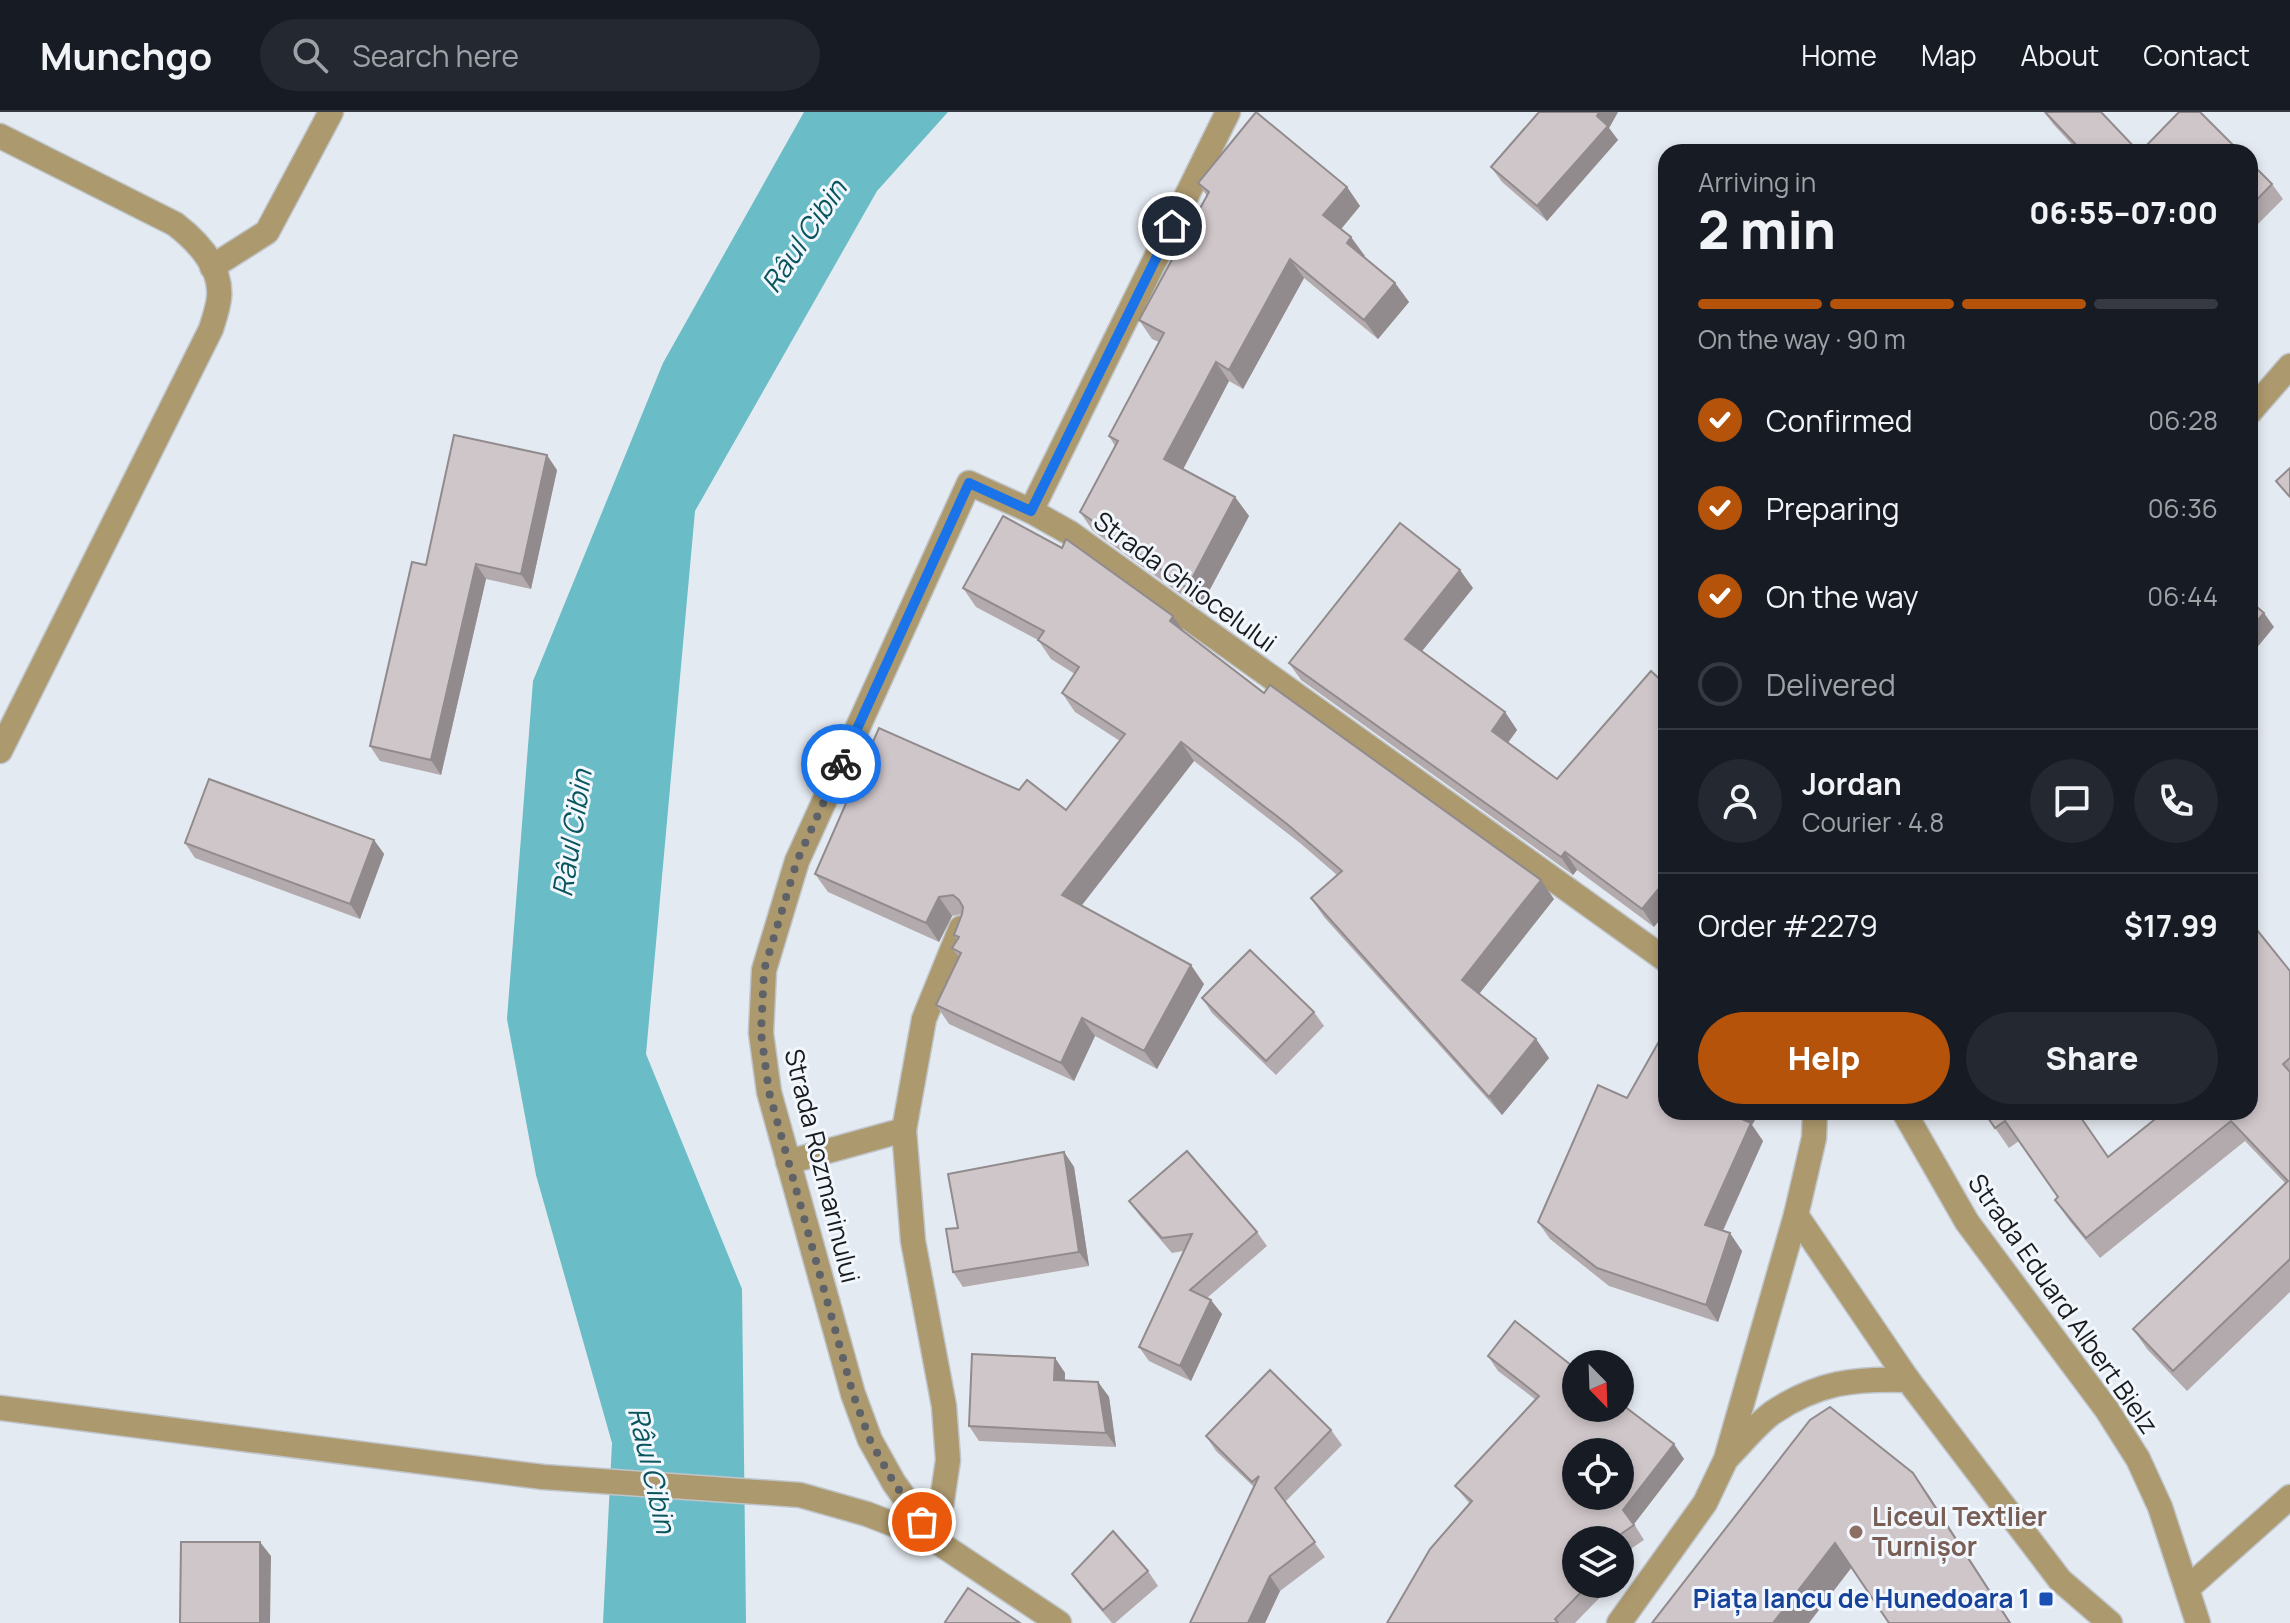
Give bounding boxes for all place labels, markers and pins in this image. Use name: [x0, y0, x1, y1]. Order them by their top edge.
pin: [1138, 192, 1206, 260]
pin: [888, 1488, 956, 1556]
place label: Liceul Textlier Turnișor: [1872, 1498, 2047, 1564]
marker: Liceul Textlier Turnișor: [1847, 1523, 1865, 1541]
place label: Piața Iancu de Hunedoara 1: [1693, 1580, 2030, 1616]
marker: Piața Iancu de Hunedoara 1: [2037, 1590, 2055, 1608]

